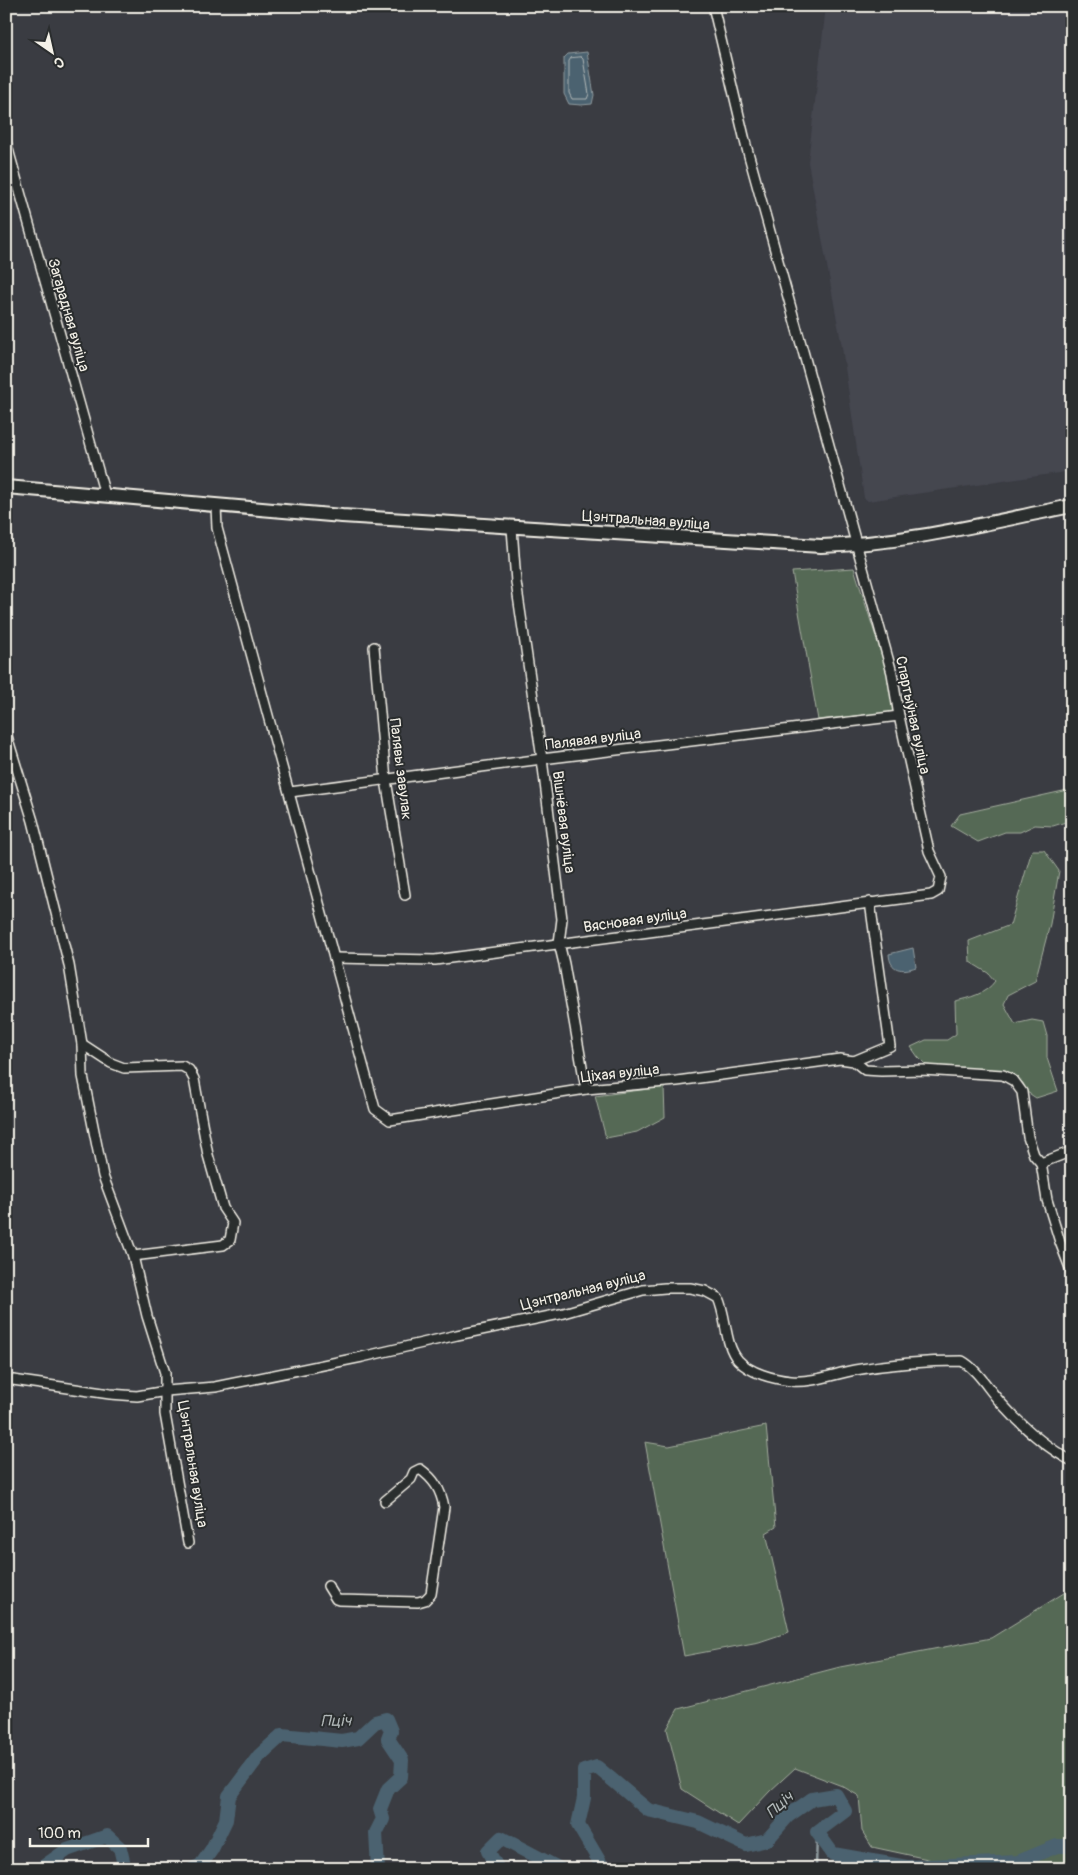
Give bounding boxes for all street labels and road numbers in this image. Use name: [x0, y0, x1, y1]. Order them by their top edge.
street label: Загарадная вуліца: [43, 256, 94, 374]
street label: Цэнтральная вуліца: [581, 507, 711, 534]
street label: Спартыўная вуліца: [891, 654, 934, 776]
street label: Палявы завулак: [385, 717, 416, 821]
street label: Палявая вуліца: [544, 724, 642, 755]
street label: Вішнёвая вуліца: [548, 770, 579, 874]
street label: Вясновая вуліца: [582, 904, 688, 937]
street label: Ціхая вуліца: [580, 1060, 660, 1087]
street label: Цэнтральная вуліца: [519, 1266, 648, 1315]
street label: Цэнтральная вуліца: [173, 1399, 212, 1529]

